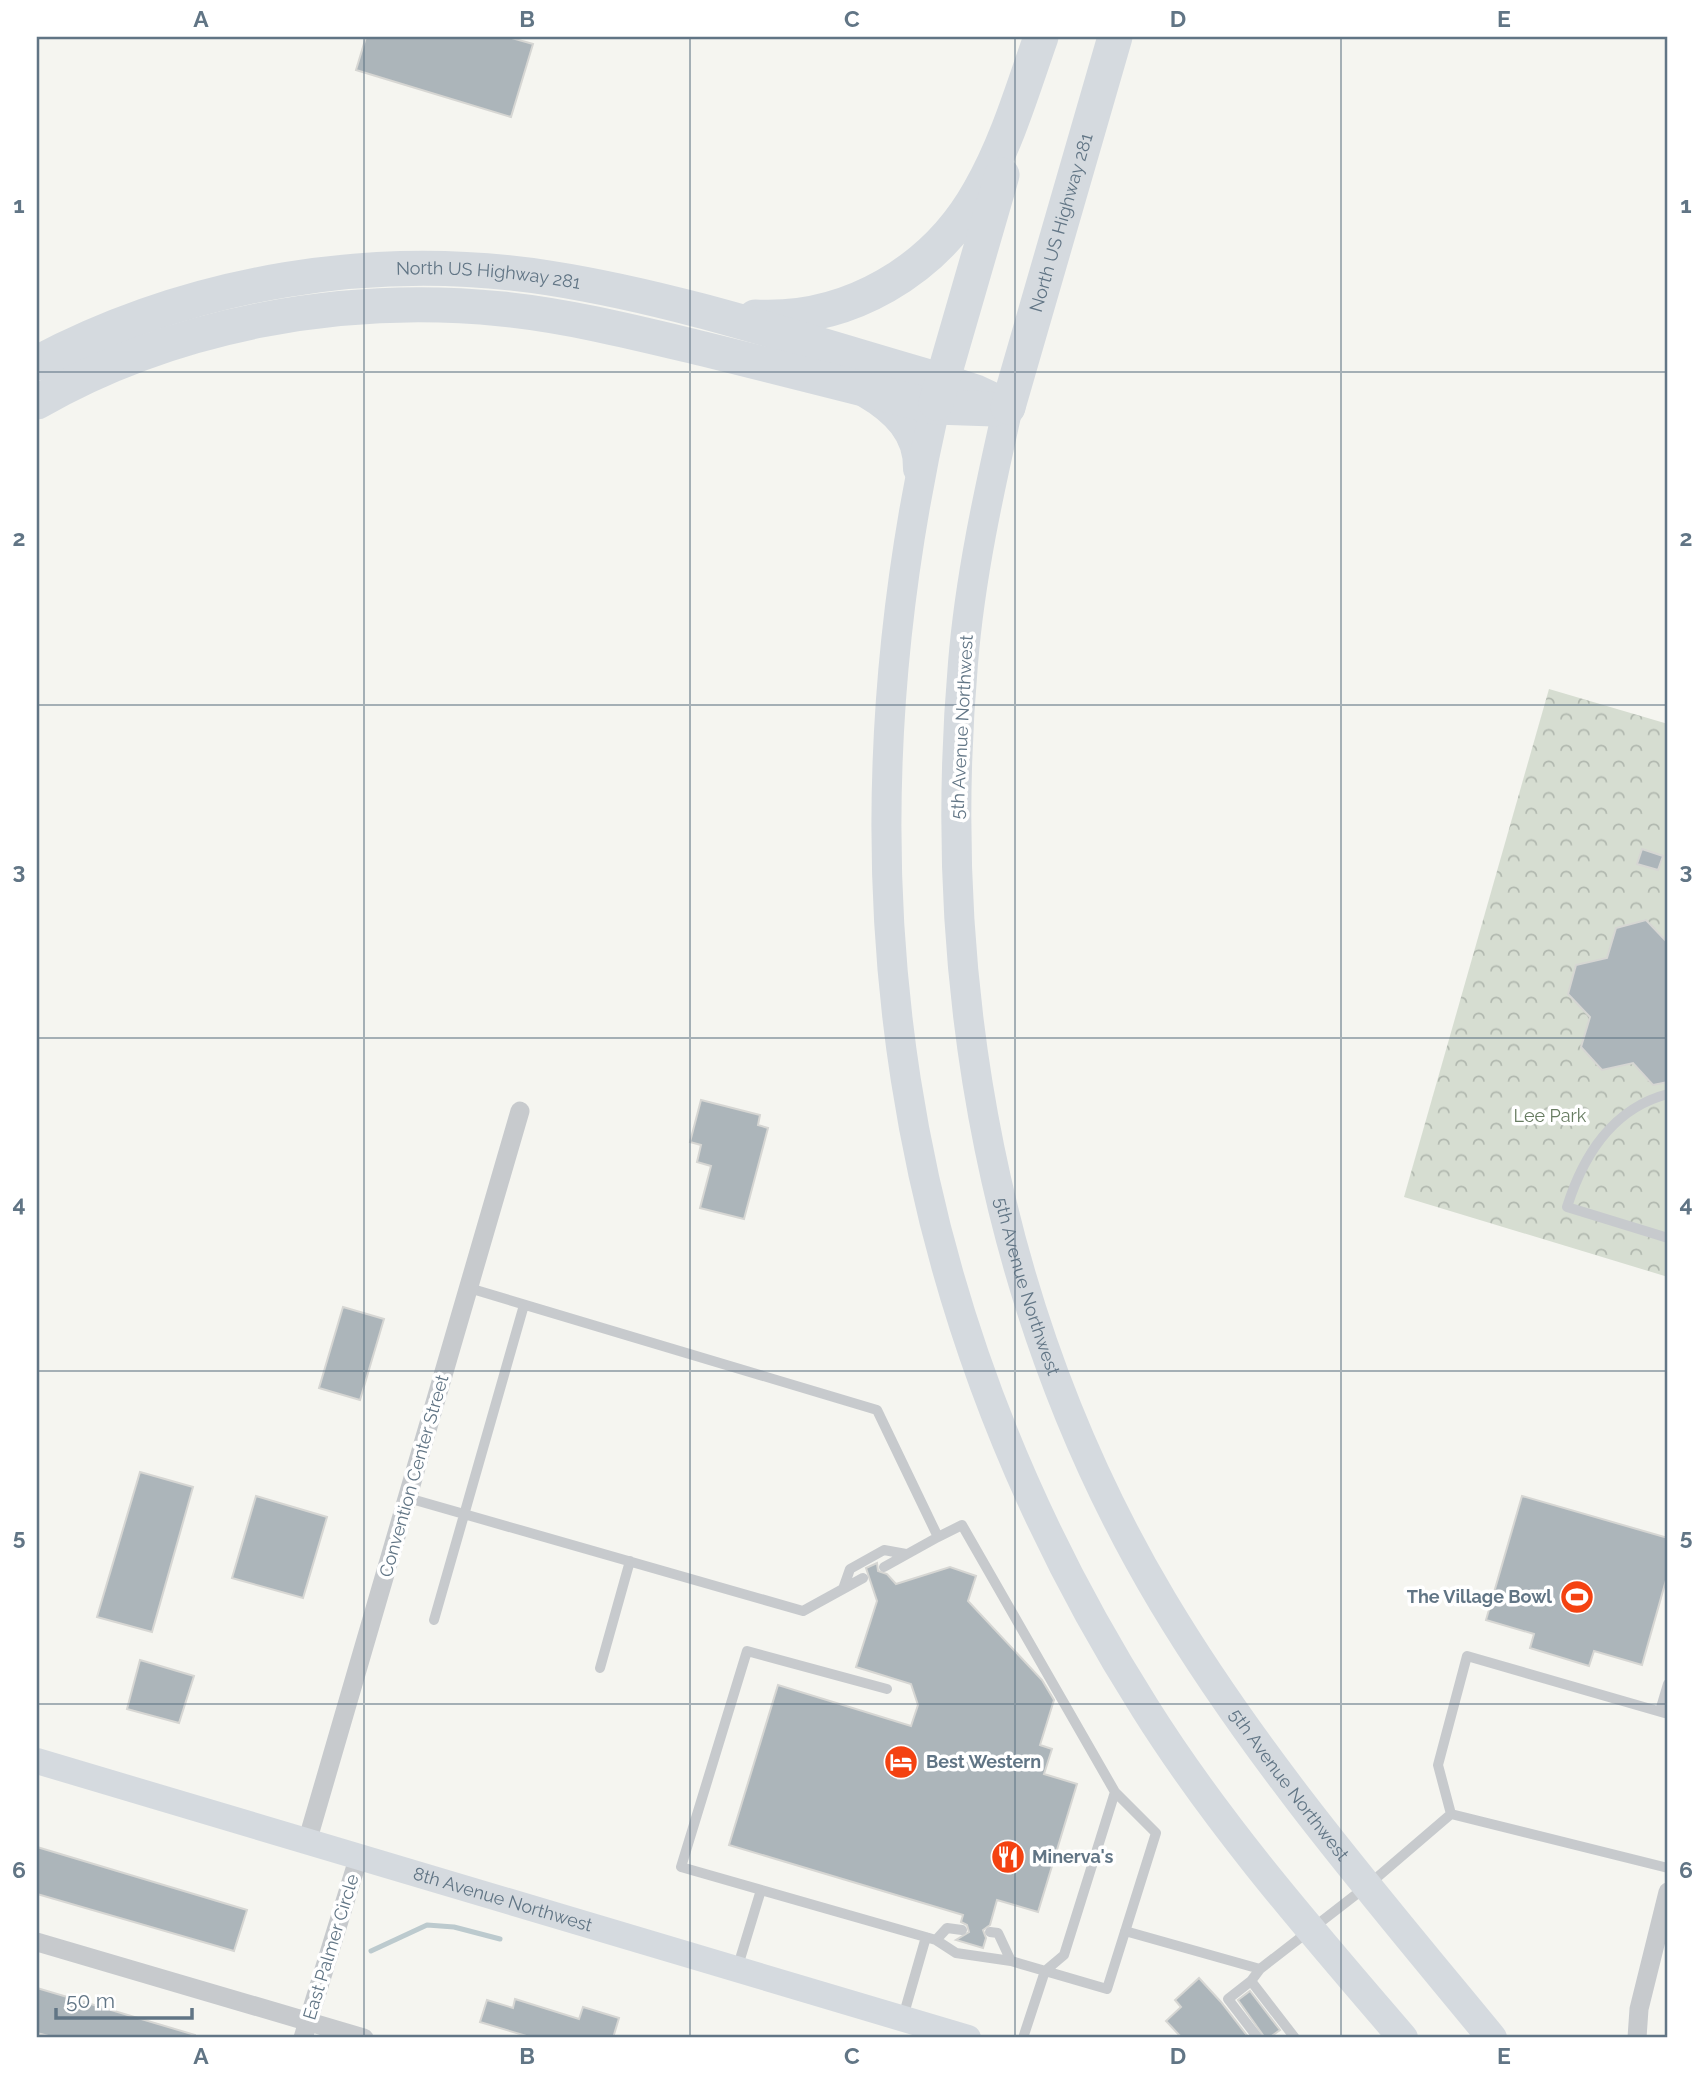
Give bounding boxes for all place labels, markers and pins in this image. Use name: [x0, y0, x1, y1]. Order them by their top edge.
sports icon: The Village Bowl: [1558, 1578, 1596, 1616]
place label: The Village Bowl: [1407, 1586, 1552, 1607]
hotel icon: Best Western: [882, 1743, 920, 1781]
place label: Best Western: [926, 1751, 1041, 1772]
restaurant icon: Minerva's: [989, 1838, 1027, 1876]
place label: Minerva's: [1032, 1846, 1113, 1867]

